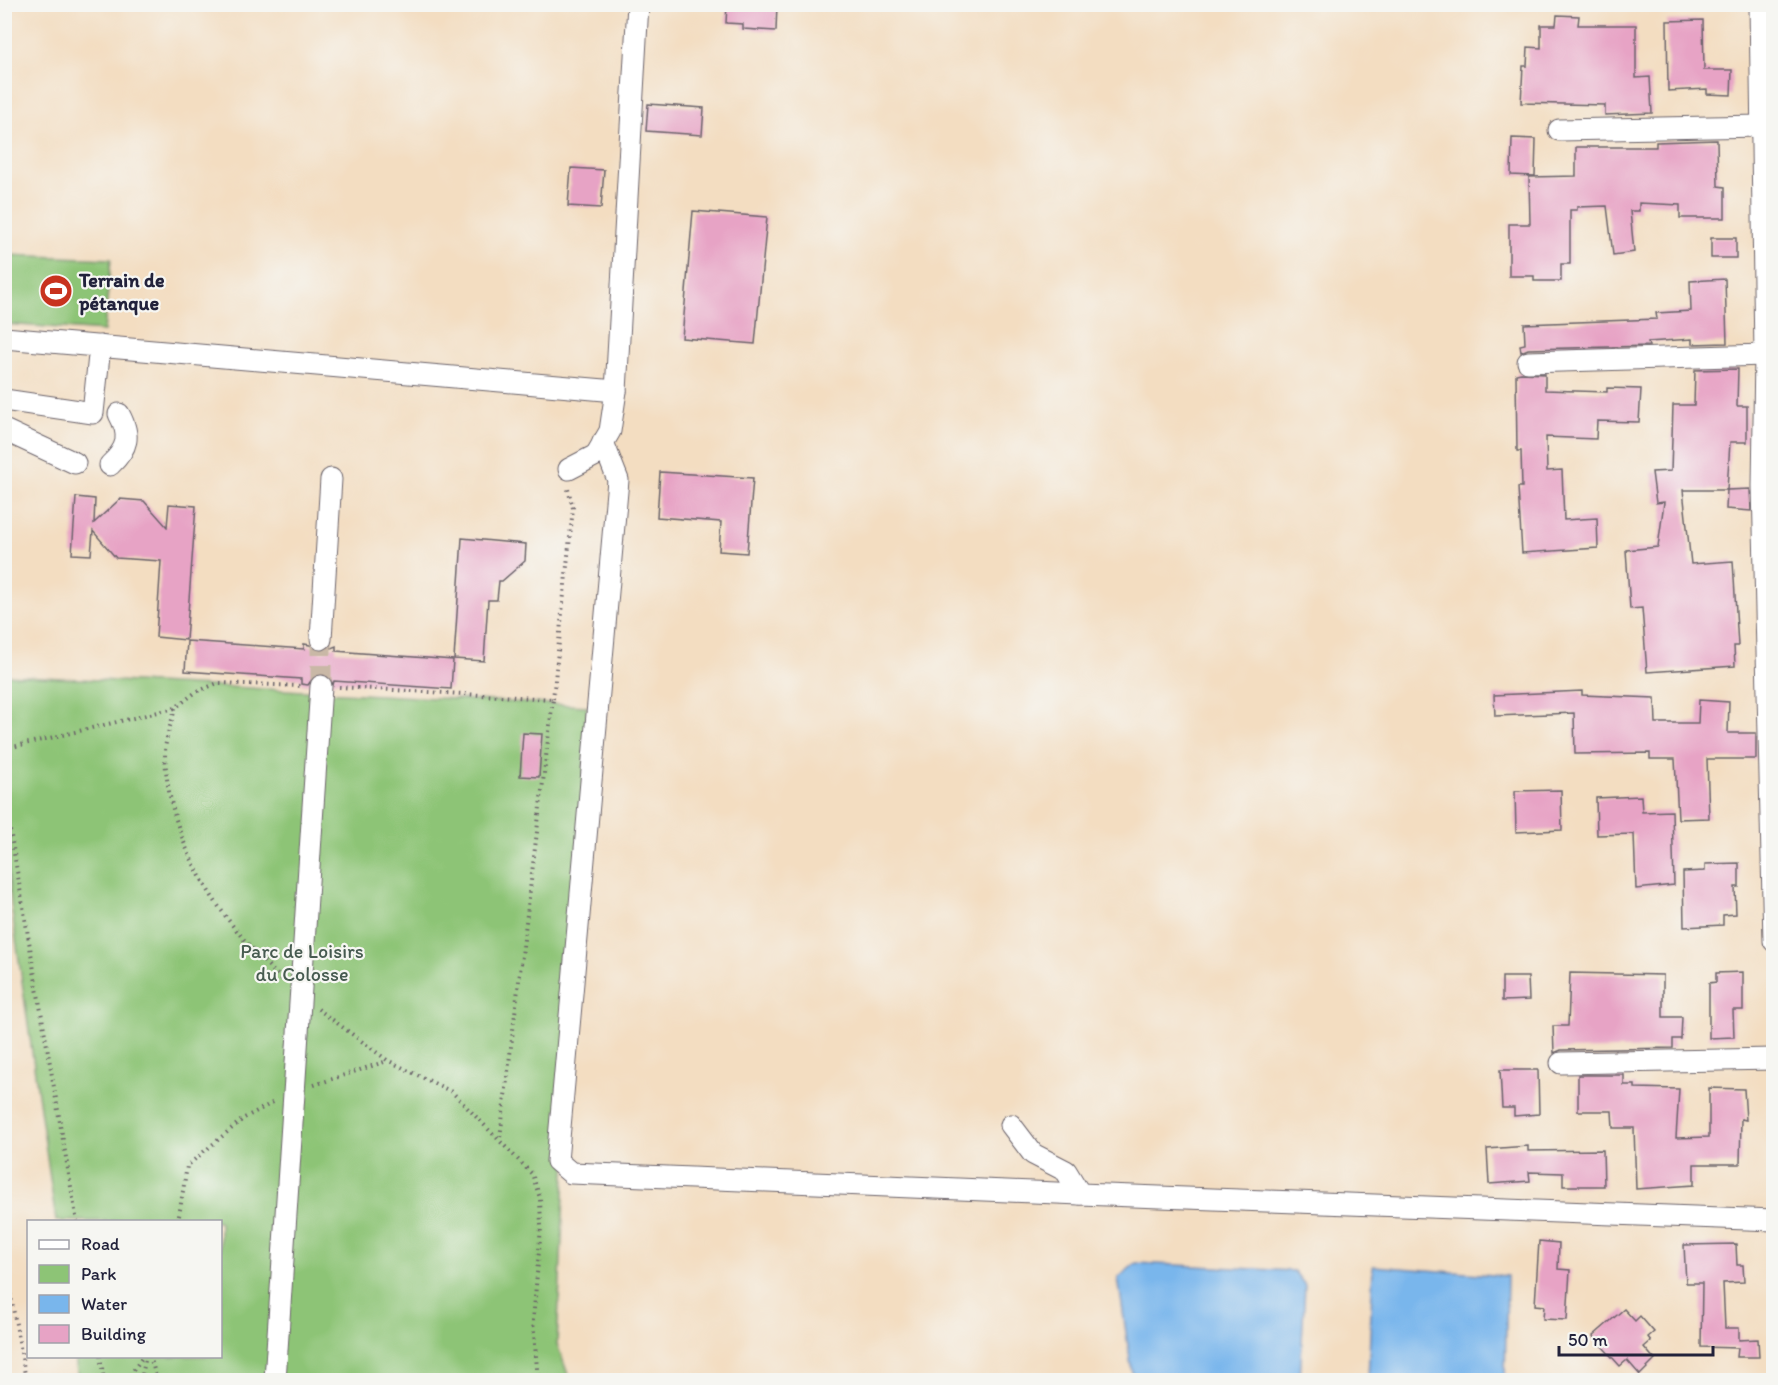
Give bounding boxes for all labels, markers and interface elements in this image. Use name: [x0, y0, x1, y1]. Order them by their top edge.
place label: Terrain de pétanque: [78, 268, 165, 316]
sports icon: Terrain de pétanque: [38, 273, 74, 309]
park label: Parc de Loisirs du Colosse: [240, 939, 364, 986]
legend: [27, 1220, 222, 1358]
text: Road: [81, 1233, 120, 1255]
text: Park: [81, 1263, 116, 1285]
text: Water: [81, 1293, 127, 1315]
scale bar: [1559, 1319, 1714, 1357]
text: Building: [81, 1323, 147, 1345]
text: 50 m: [1568, 1329, 1608, 1351]

